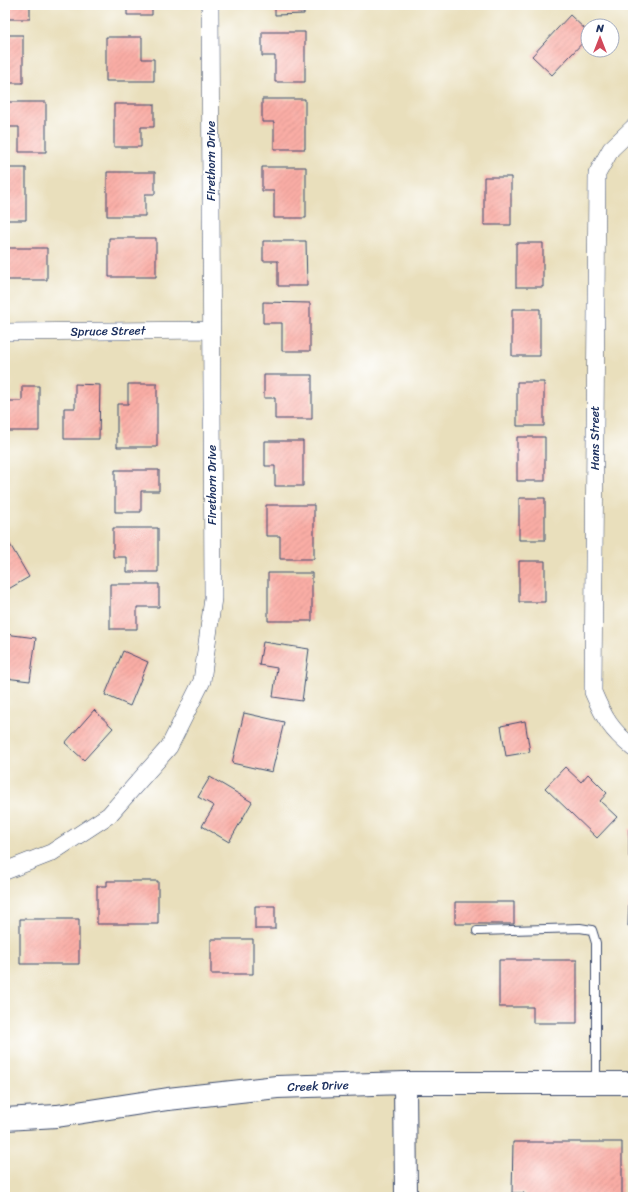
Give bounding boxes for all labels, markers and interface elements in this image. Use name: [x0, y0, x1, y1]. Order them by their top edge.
north arrow: [580, 18, 620, 58]
text: N: [595, 19, 604, 38]
street label: Firethorn Drive: [200, 121, 222, 201]
street label: Spruce Street: [70, 319, 147, 343]
street label: Hans Street: [584, 406, 606, 470]
street label: Firethorn Drive: [201, 445, 223, 525]
street label: Creek Drive: [287, 1074, 349, 1098]

